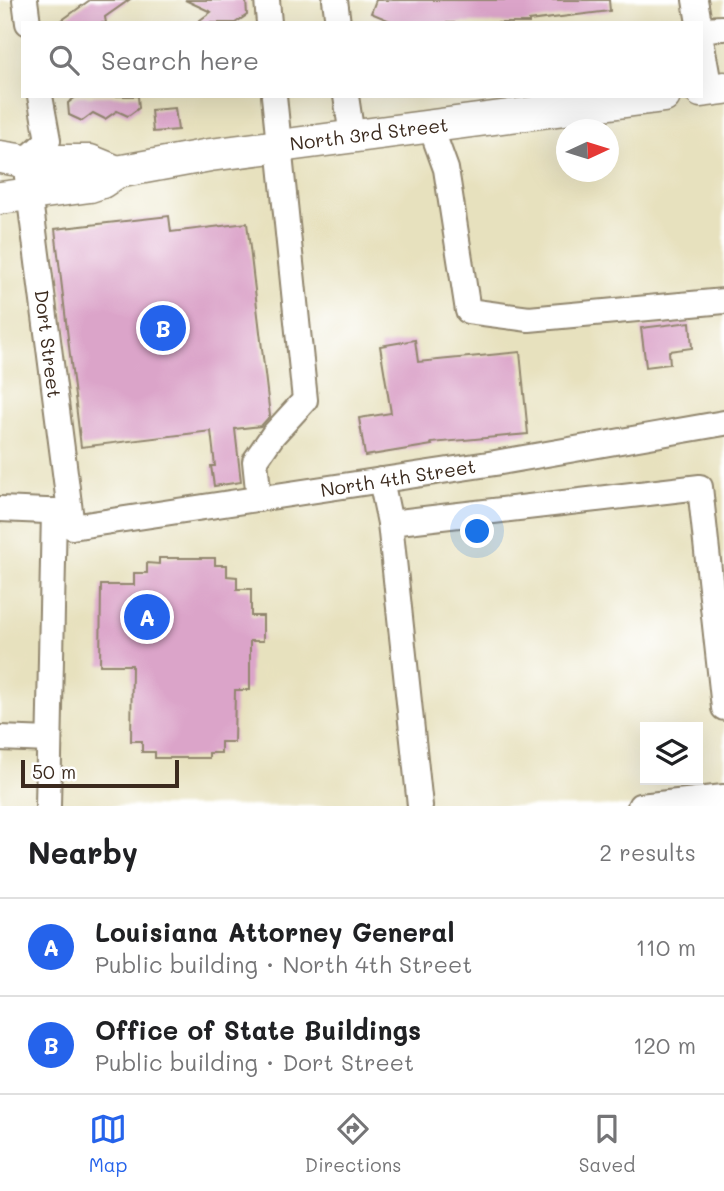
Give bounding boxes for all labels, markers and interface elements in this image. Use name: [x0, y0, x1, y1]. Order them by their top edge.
search box: [21, 21, 703, 98]
icon: search: [45, 41, 83, 79]
text: Search here: [101, 43, 259, 77]
street label: North 3rd Street: [288, 111, 450, 156]
north arrow: [556, 119, 619, 182]
street label: Dort Street: [29, 288, 68, 399]
pin: B: [140, 302, 186, 354]
street label: North 4th Street: [319, 453, 477, 502]
your location: [460, 514, 494, 548]
pin: A: [124, 591, 170, 643]
map controls: [640, 722, 703, 785]
button: layers: [640, 722, 703, 785]
scale bar: [21, 757, 178, 789]
text: 50 m: [32, 759, 76, 784]
text: Nearby: [28, 832, 138, 872]
text: 2 results: [599, 837, 696, 867]
text: Louisiana Attorney General: [95, 915, 455, 949]
text: A: [43, 932, 59, 962]
text: 110 m: [636, 932, 696, 962]
text: Public building · North 4th Street: [95, 949, 472, 979]
text: Office of State Buildings: [95, 1013, 421, 1047]
text: B: [43, 1030, 59, 1060]
text: 120 m: [633, 1030, 696, 1060]
text: Public building · Dort Street: [95, 1047, 414, 1077]
tab: Map: [89, 1110, 127, 1177]
tab: Directions: [305, 1110, 401, 1177]
tab: Saved: [579, 1110, 635, 1177]

